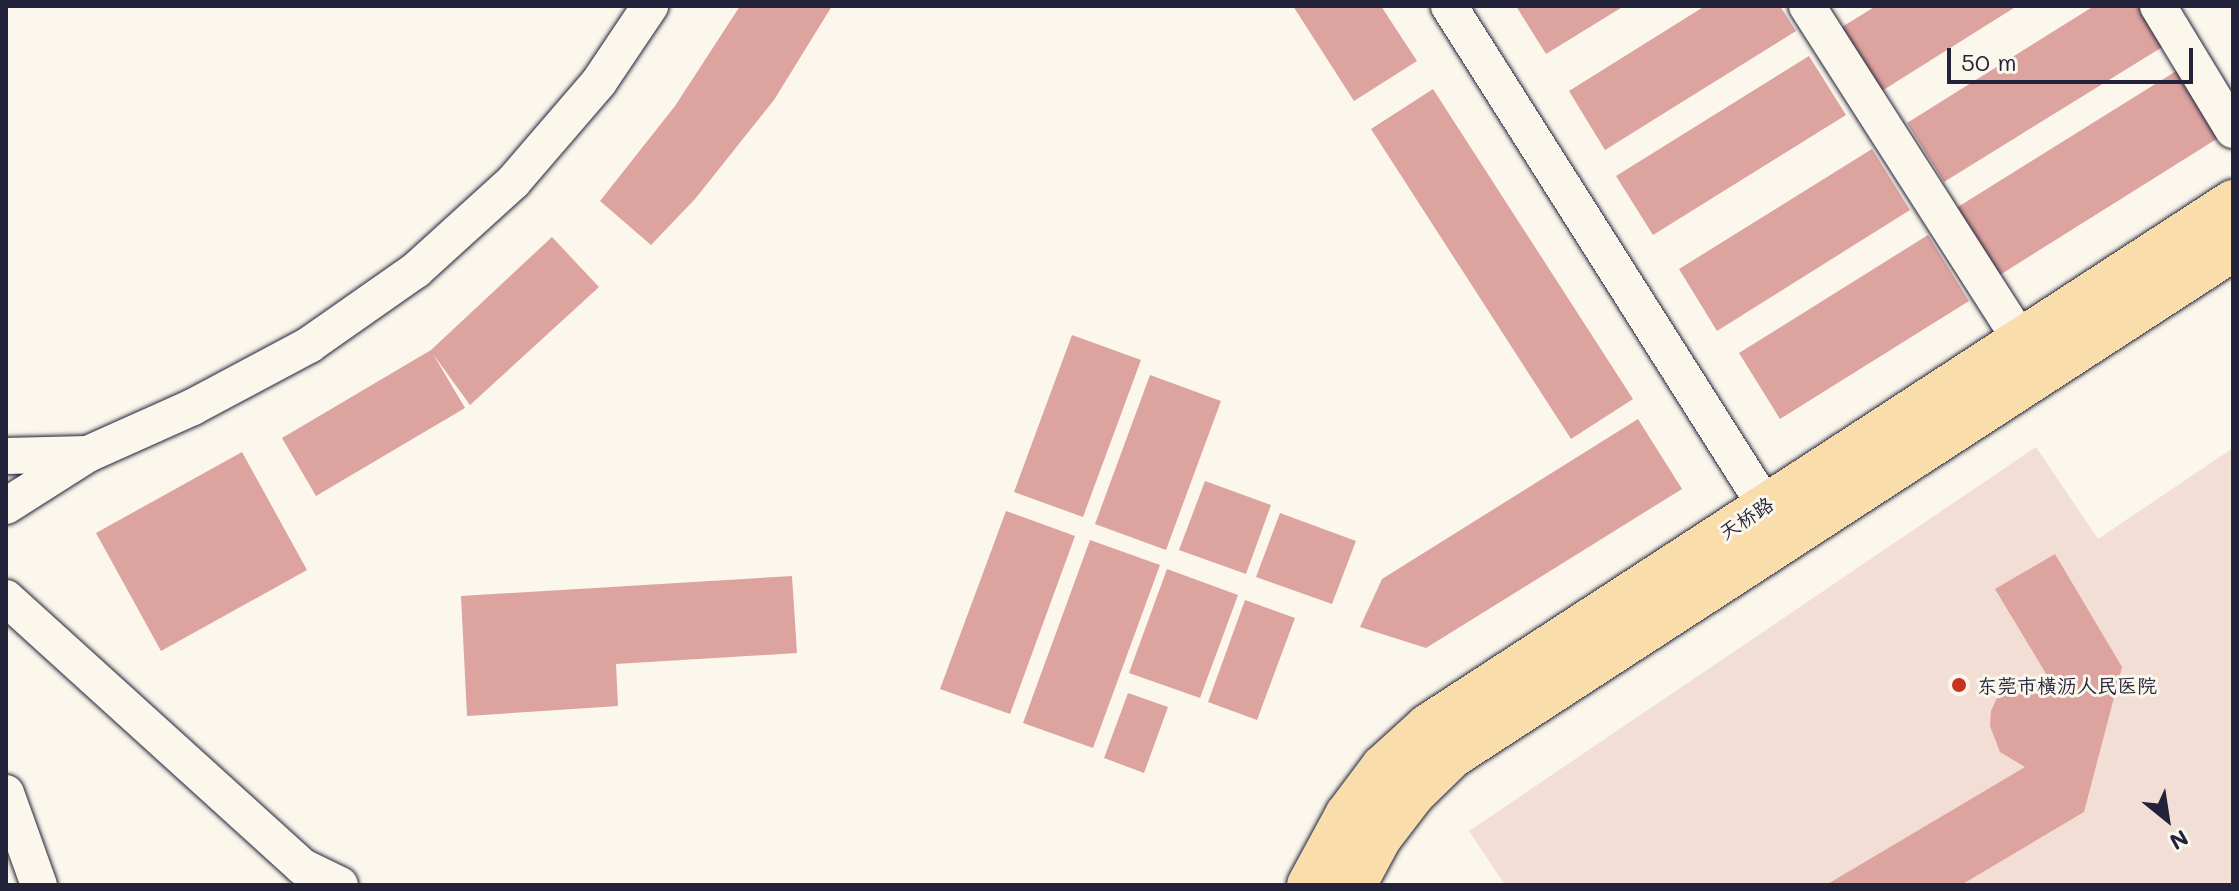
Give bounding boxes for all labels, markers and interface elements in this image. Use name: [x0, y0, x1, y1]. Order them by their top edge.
scale bar: [1951, 32, 2197, 82]
text: 50 m: [1961, 46, 2017, 77]
street label: 天桥路: [1714, 492, 1778, 544]
place label: 东莞市横沥人民医院: [1977, 673, 2157, 697]
marker: 东莞市横沥人民医院: [1948, 674, 1970, 696]
north arrow: [2127, 779, 2207, 859]
text: N: [2165, 823, 2194, 857]

